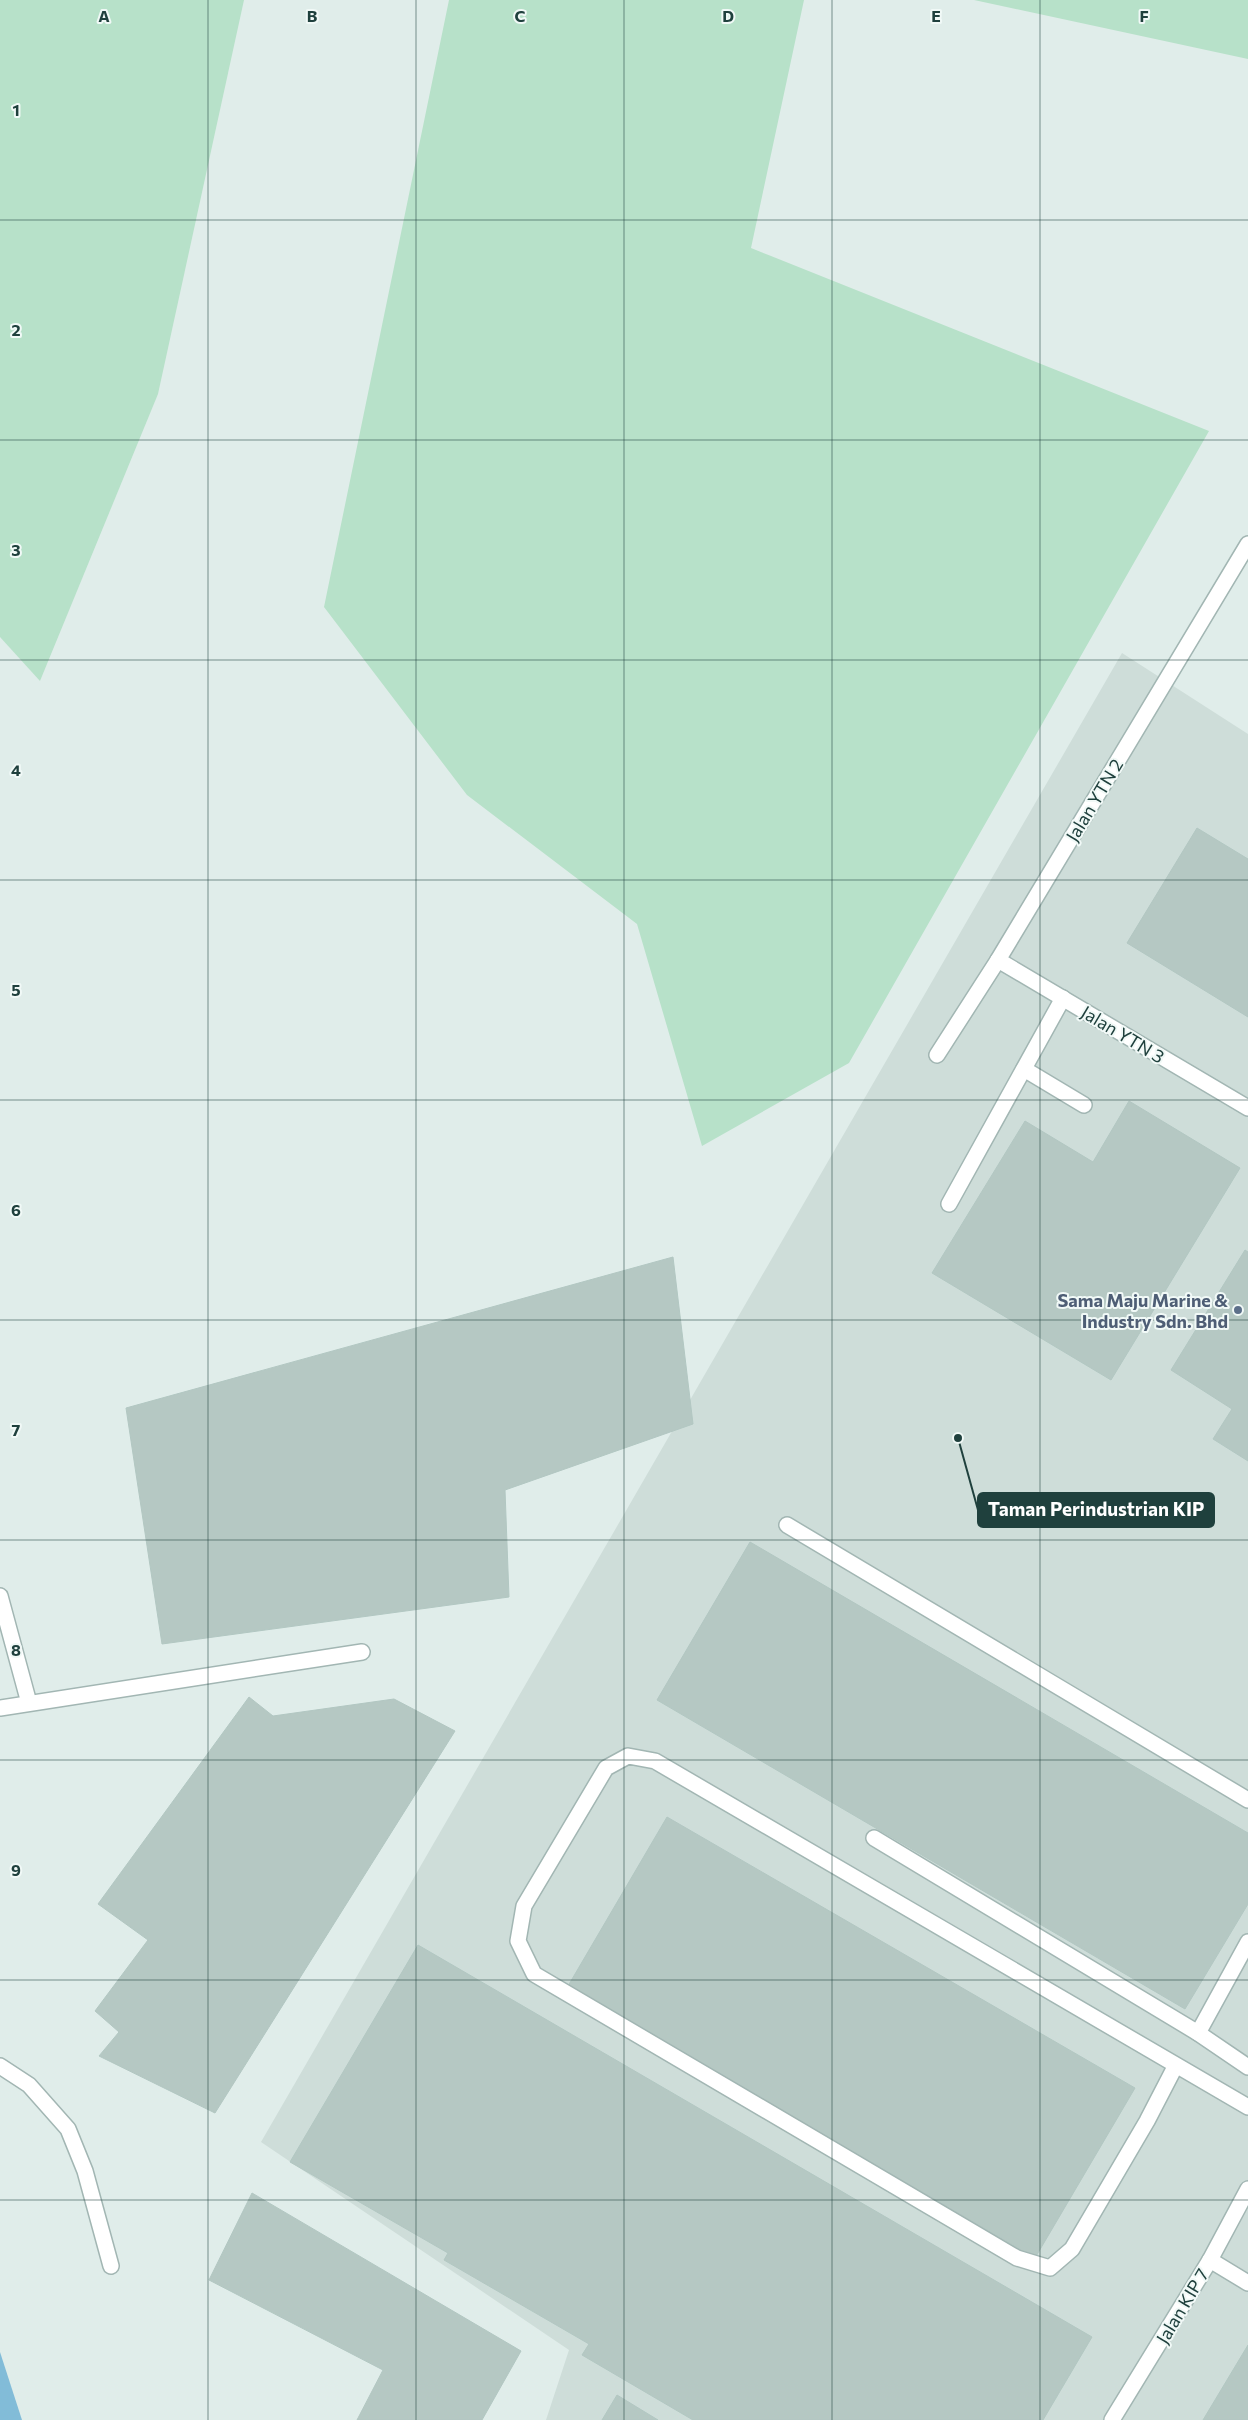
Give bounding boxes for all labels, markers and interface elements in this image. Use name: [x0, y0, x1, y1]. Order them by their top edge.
text: A: [98, 6, 110, 25]
text: B: [307, 6, 318, 25]
text: C: [515, 6, 526, 25]
text: D: [722, 6, 734, 25]
text: E: [931, 6, 941, 25]
text: F: [1139, 6, 1149, 25]
text: 1: [12, 100, 20, 119]
text: 2: [11, 320, 21, 339]
text: 3: [11, 540, 21, 559]
street label: Jalan YTN 2: [1061, 755, 1127, 845]
text: 4: [11, 760, 21, 779]
text: 5: [11, 980, 21, 999]
street label: Jalan YTN 3: [1077, 1001, 1169, 1067]
text: 6: [11, 1200, 21, 1219]
place label: Sama Maju Marine & Industry Sdn. Bhd: [1058, 1289, 1228, 1332]
marker: Sama Maju Marine & Industry Sdn. Bhd: [1232, 1304, 1244, 1316]
text: 7: [12, 1420, 21, 1439]
callout: Taman Perindustrian KIP: [978, 1493, 1214, 1527]
text: Taman Perindustrian KIP: [988, 1497, 1204, 1520]
text: 8: [11, 1640, 21, 1659]
text: 9: [11, 1860, 21, 1879]
street label: Jalan KIP 7: [1151, 2264, 1213, 2348]

